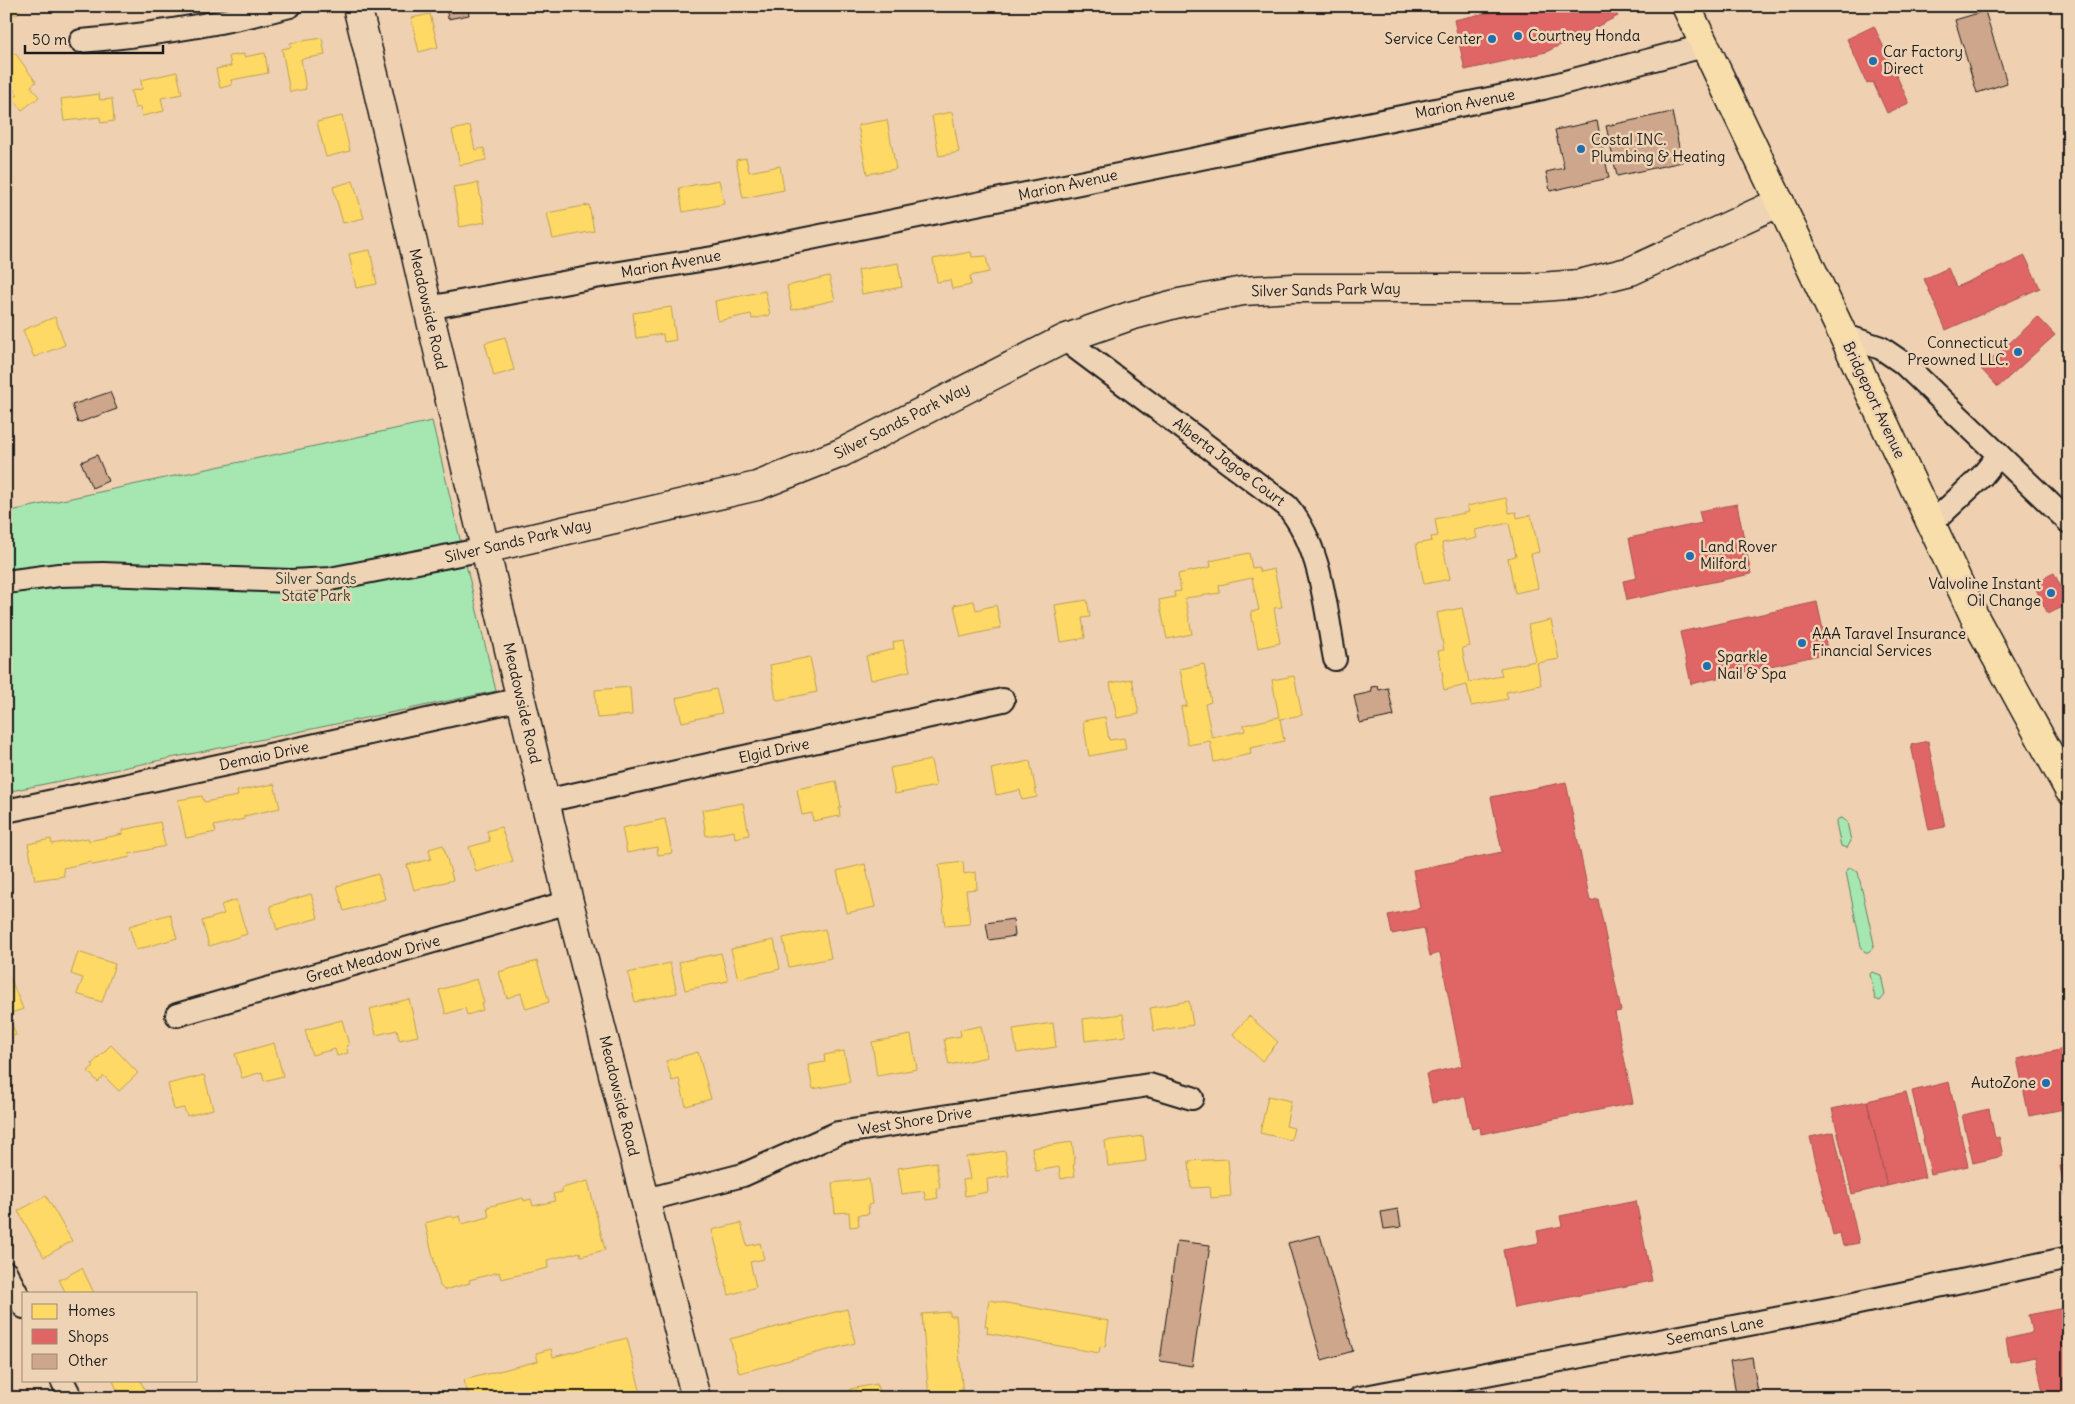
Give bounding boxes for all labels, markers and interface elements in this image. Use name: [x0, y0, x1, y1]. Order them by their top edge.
scale bar: [25, 22, 162, 54]
place label: Courtney Honda: [1528, 26, 1641, 45]
place label: Service Center: [1385, 29, 1482, 48]
text: 50 m: [32, 30, 67, 49]
marker: Courtney Honda: [1512, 30, 1524, 42]
marker: Service Center: [1486, 33, 1498, 45]
place label: Car Factory Direct: [1883, 42, 1963, 78]
marker: Car Factory Direct: [1867, 55, 1879, 67]
street label: Marion Avenue: [1413, 85, 1516, 122]
place label: Costal INC. Plumbing & Heating: [1591, 130, 1725, 166]
marker: Costal INC. Plumbing & Heating: [1575, 143, 1587, 155]
street label: Marion Avenue: [1016, 165, 1119, 204]
street label: Marion Avenue: [619, 245, 722, 282]
street label: Meadowside Road: [405, 247, 452, 371]
street label: Silver Sands Park Way: [1251, 279, 1401, 300]
place label: Connecticut Preowned LLC.: [1907, 333, 2008, 369]
street label: Bridgeport Avenue: [1839, 338, 1910, 461]
marker: Connecticut Preowned LLC.: [2012, 346, 2024, 358]
street label: Silver Sands Park Way: [831, 378, 973, 463]
street label: Alberta Jagoe Court: [1170, 413, 1289, 510]
street label: Silver Sands Park Way: [443, 514, 593, 567]
place label: Land Rover Milford: [1700, 537, 1777, 573]
marker: Land Rover Milford: [1684, 550, 1696, 562]
park label: Silver Sands State Park: [275, 569, 357, 605]
place label: Valvoline Instant Oil Change: [1928, 574, 2041, 610]
marker: Valvoline Instant Oil Change: [2045, 587, 2057, 599]
place label: AAA Taravel Insurance Financial Services: [1812, 624, 1966, 660]
marker: AAA Taravel Insurance Financial Services: [1796, 637, 1808, 649]
street label: Meadowside Road: [499, 641, 546, 765]
place label: Sparkle Nail & Spa: [1717, 647, 1787, 683]
marker: Sparkle Nail & Spa: [1701, 660, 1713, 672]
street label: Elgid Drive: [737, 734, 811, 767]
street label: Demaio Drive: [217, 737, 311, 774]
street label: Great Meadow Drive: [304, 930, 442, 987]
street label: Meadowside Road: [595, 1034, 644, 1158]
place label: AutoZone: [1971, 1073, 2036, 1092]
marker: AutoZone: [2040, 1077, 2052, 1089]
street label: West Shore Drive: [857, 1102, 973, 1139]
legend: [22, 1292, 198, 1382]
text: Homes: [68, 1301, 115, 1320]
street label: Seemans Lane: [1665, 1312, 1765, 1349]
text: Shops: [68, 1327, 109, 1346]
text: Other: [68, 1351, 108, 1370]

